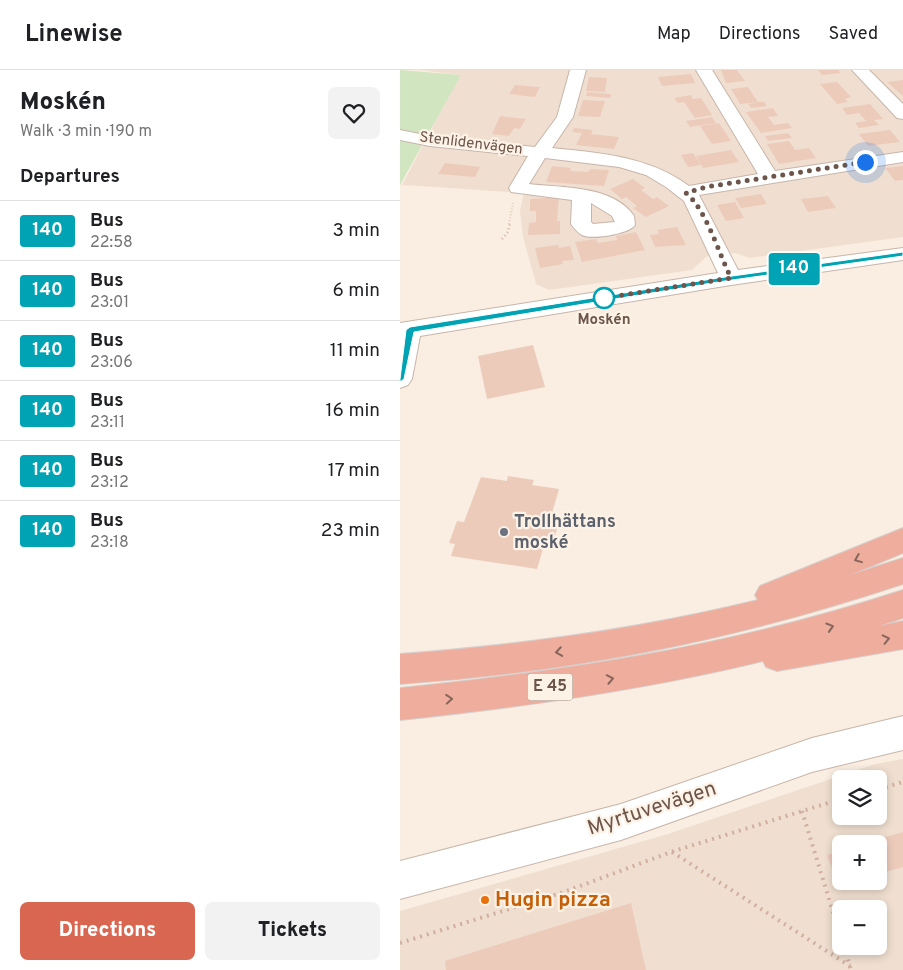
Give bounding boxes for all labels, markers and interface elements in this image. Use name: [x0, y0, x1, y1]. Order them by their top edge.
text: Linewise: [25, 20, 123, 50]
text: Map: [657, 23, 691, 46]
text: Directions: [719, 23, 801, 46]
text: Saved: [829, 23, 878, 46]
button: heart: [328, 87, 380, 139]
text: Moskén: [20, 88, 106, 118]
text: Walk · 3 min · 190 m: [20, 122, 152, 142]
street label: Stenlidenvägen: [418, 128, 524, 160]
your location: [853, 150, 878, 175]
text: Departures: [20, 165, 120, 189]
text: Bus: [90, 209, 124, 233]
text: 140: [32, 219, 63, 242]
text: 3 min: [332, 219, 380, 243]
text: 22:58: [90, 233, 133, 253]
line badge: 140: [765, 253, 823, 285]
text: 140: [779, 257, 809, 280]
text: Bus: [90, 269, 124, 293]
text: 140: [32, 279, 63, 302]
text: 6 min: [333, 279, 380, 303]
marker: Moskén: [593, 287, 615, 309]
text: 23:01: [90, 293, 129, 313]
place label: Moskén: [577, 311, 631, 330]
text: Bus: [90, 329, 124, 353]
text: 140: [32, 339, 63, 362]
text: 11 min: [330, 339, 380, 363]
text: 23:06: [90, 353, 133, 373]
text: Bus: [90, 389, 124, 413]
text: 140: [32, 399, 63, 422]
text: 16 min: [325, 399, 380, 423]
text: 23:11: [90, 413, 125, 433]
text: Bus: [90, 449, 124, 473]
text: 140: [32, 459, 63, 482]
text: 17 min: [328, 459, 380, 483]
text: 23:12: [90, 473, 129, 493]
text: Bus: [90, 509, 124, 533]
place label: Trollhättans moské: [514, 511, 616, 555]
text: 140: [32, 519, 63, 542]
text: 23 min: [321, 519, 380, 543]
marker: Trollhättans moské: [498, 526, 510, 538]
text: 23:18: [90, 533, 129, 553]
one-way arrow: [854, 553, 863, 563]
one-way arrow: [825, 622, 834, 632]
one-way arrow: [881, 634, 890, 645]
one-way arrow: [554, 647, 563, 657]
road number: E 45: [528, 674, 572, 700]
one-way arrow: [605, 674, 614, 685]
one-way arrow: [445, 694, 453, 705]
map controls: [832, 770, 887, 955]
button: layers: [832, 770, 887, 825]
street label: Myrtuvevägen: [584, 775, 720, 843]
button: +: [832, 835, 887, 890]
place label: Hugin pizza: [495, 887, 611, 914]
marker: Hugin pizza: [479, 894, 491, 906]
button: −: [832, 900, 887, 955]
button: Directions: [20, 902, 195, 960]
button: Tickets: [205, 902, 380, 960]

